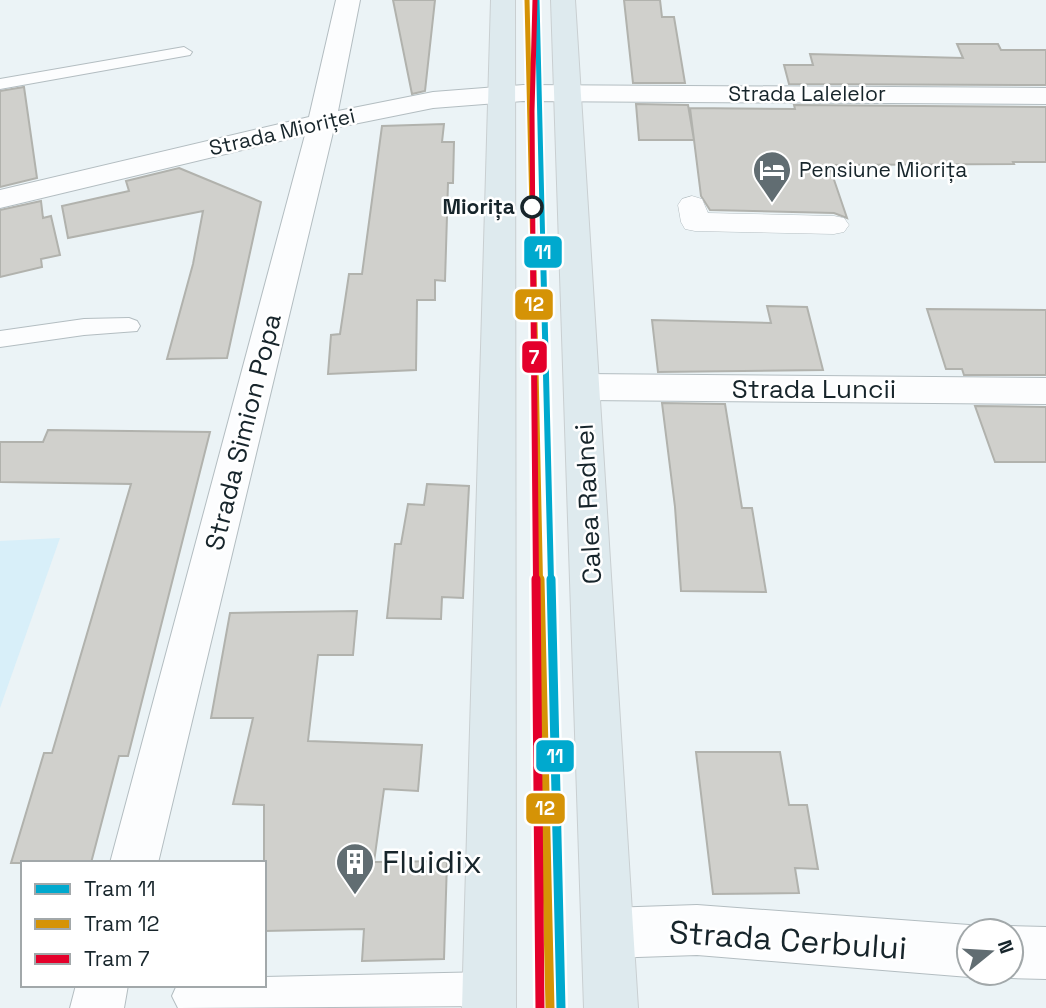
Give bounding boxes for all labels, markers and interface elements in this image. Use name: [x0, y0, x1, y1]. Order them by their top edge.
street label: Strada Lalelelor: [728, 80, 886, 107]
street label: Strada Mioriței: [206, 102, 358, 161]
hotel icon: Pensiune Miorița: [751, 149, 793, 204]
place label: Pensiune Miorița: [799, 156, 967, 183]
place label: Miorița: [442, 193, 515, 221]
marker: Miorița: [521, 196, 543, 218]
line badge: 11: [523, 235, 563, 269]
text: 11: [534, 240, 552, 265]
line badge: 12: [514, 288, 554, 321]
text: 12: [524, 292, 544, 317]
street label: Strada Simion Popa: [197, 310, 289, 554]
line badge: 7: [521, 340, 548, 374]
text: 7: [529, 345, 540, 370]
street label: Strada Luncii: [732, 372, 896, 406]
street label: Calea Radnei: [567, 423, 609, 585]
line badge: 11: [535, 739, 575, 773]
text: 11: [546, 744, 564, 769]
line badge: 12: [525, 792, 566, 825]
text: 12: [535, 796, 555, 821]
building icon: Fluidix: [334, 841, 376, 896]
place label: Fluidix: [382, 842, 482, 882]
legend: [21, 861, 266, 987]
text: Tram 11: [84, 875, 155, 902]
text: Tram 12: [84, 910, 159, 937]
street label: Strada Cerbului: [668, 912, 908, 968]
north arrow: [955, 917, 1025, 987]
text: N: [992, 937, 1020, 957]
text: Tram 7: [84, 945, 150, 972]

